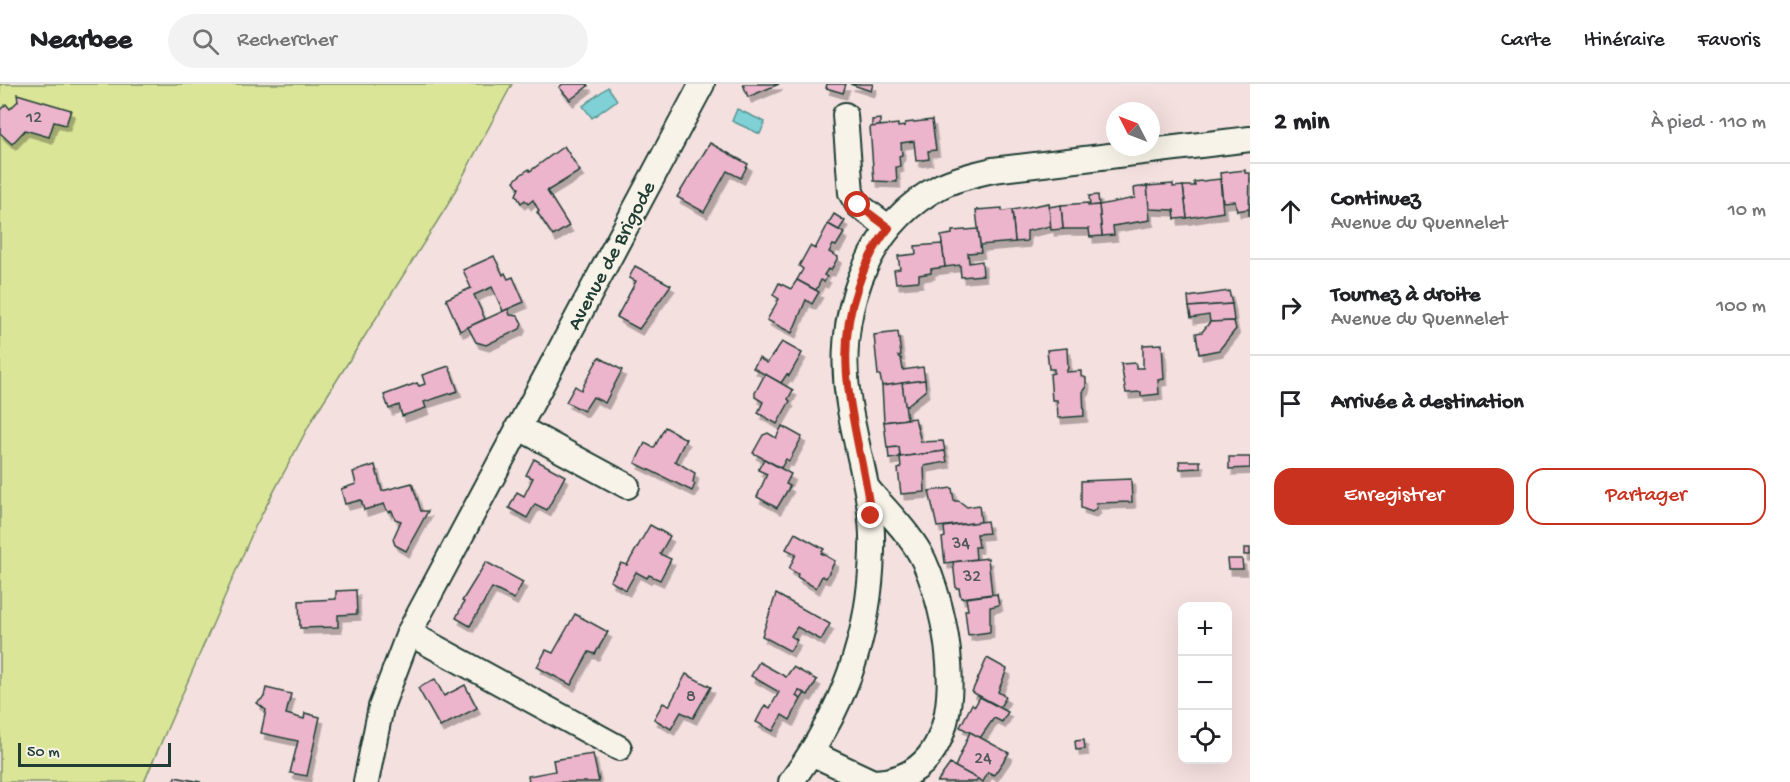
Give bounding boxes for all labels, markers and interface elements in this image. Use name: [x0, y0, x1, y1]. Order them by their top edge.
search box: [168, 14, 588, 68]
text: Nearbee: [30, 25, 132, 58]
icon: search: [189, 25, 222, 58]
text: Rechercher: [237, 28, 337, 54]
text: Carte: [1501, 29, 1551, 54]
text: Itinéraire: [1584, 29, 1665, 54]
text: Favoris: [1698, 29, 1760, 54]
north arrow: [1106, 102, 1160, 156]
house number: 12: [25, 108, 42, 129]
text: 2 min: [1274, 108, 1329, 139]
text: À pied · 110 m: [1651, 112, 1766, 135]
street label: Avenue de Brigode: [563, 177, 663, 335]
text: Continuez: [1331, 187, 1420, 213]
route start: [844, 191, 870, 217]
icon: ahead: [1274, 195, 1307, 228]
text: 10 m: [1728, 200, 1766, 223]
text: Avenue du Quennelet: [1331, 213, 1507, 236]
text: Tournez à droite: [1331, 283, 1480, 309]
icon: right: [1274, 291, 1307, 324]
text: 100 m: [1716, 296, 1766, 319]
text: Avenue du Quennelet: [1331, 309, 1507, 332]
icon: arrive: [1274, 387, 1307, 420]
text: Arrivée à destination: [1331, 390, 1524, 416]
button: Enregistrer: [1274, 468, 1514, 525]
button: Partager: [1526, 468, 1766, 525]
route end: [857, 502, 883, 528]
house number: 34: [951, 534, 970, 555]
house number: 32: [962, 567, 981, 588]
map controls: [1178, 602, 1232, 764]
button: +: [1178, 602, 1232, 656]
button: −: [1178, 656, 1232, 710]
house number: 8: [686, 687, 696, 708]
button: locate: [1178, 710, 1232, 764]
scale bar: [18, 740, 171, 768]
text: 50 m: [27, 744, 60, 763]
house number: 24: [974, 749, 992, 770]

